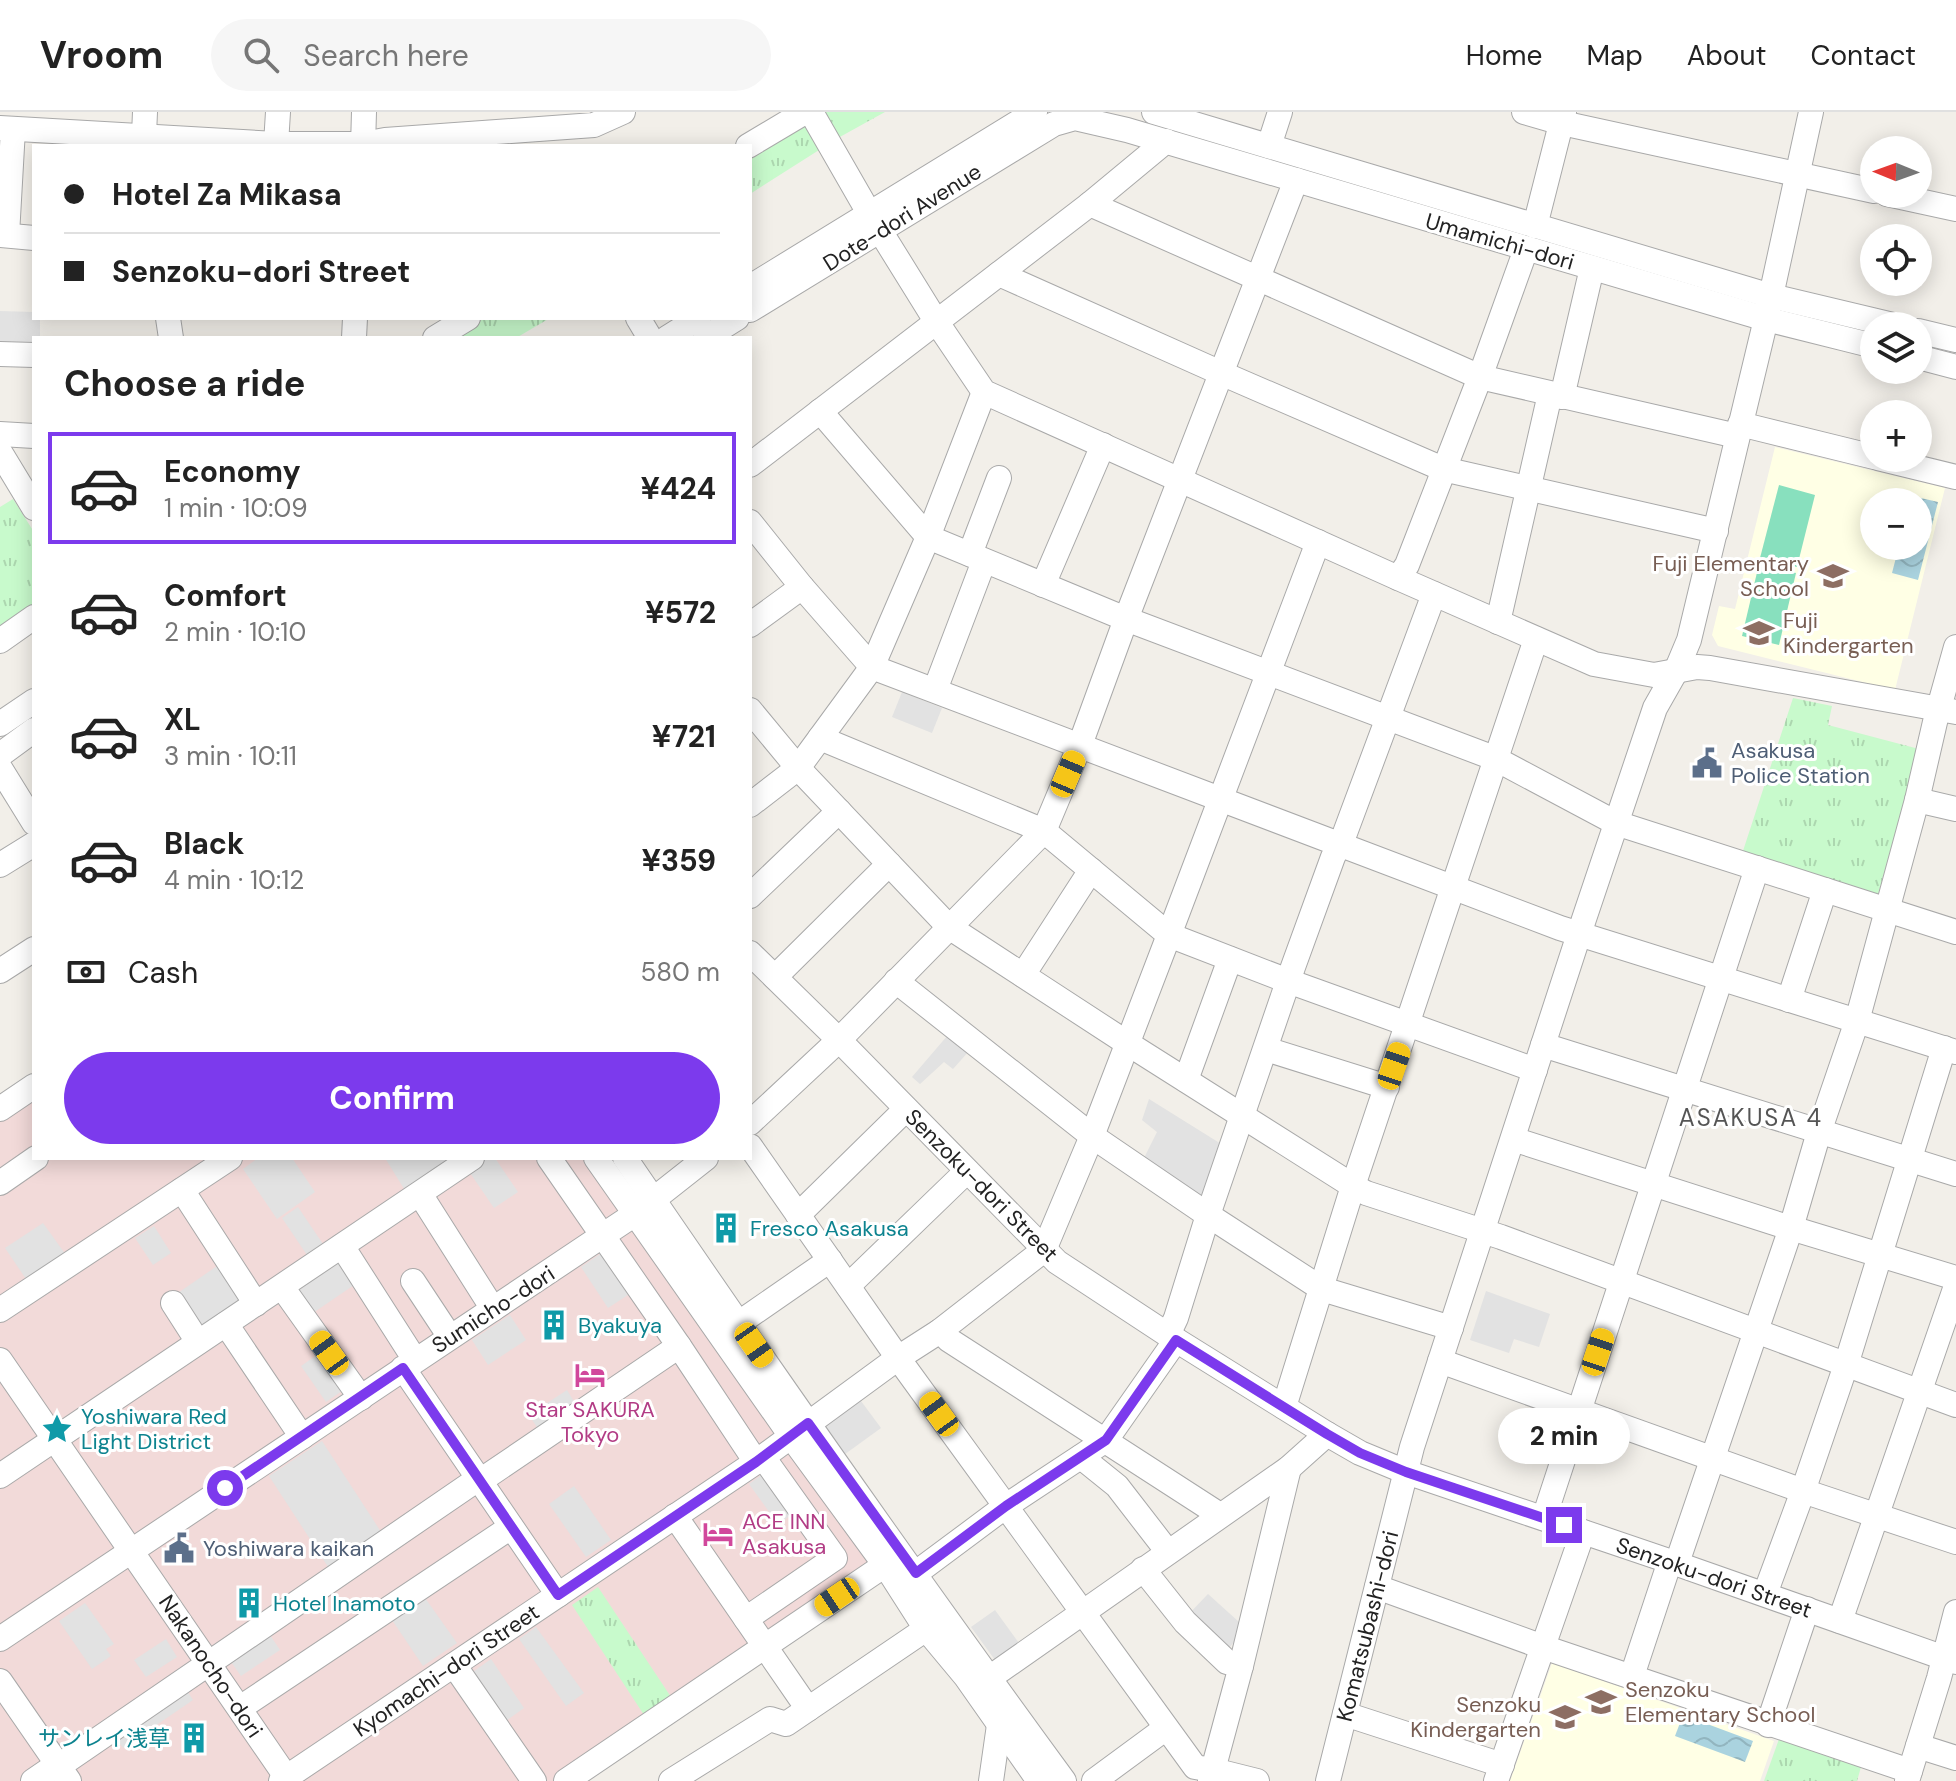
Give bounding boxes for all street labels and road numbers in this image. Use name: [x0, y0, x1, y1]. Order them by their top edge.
street label: Dote-dori Avenue: [818, 157, 987, 278]
street label: Umamichi-dori: [1422, 206, 1578, 277]
street label: Senzoku-dori Street: [899, 1103, 1064, 1268]
street label: Sumicho-dori: [426, 1259, 560, 1360]
street label: Komatsubashi-dori: [1330, 1528, 1405, 1725]
street label: Senzoku-dori Street: [1612, 1530, 1816, 1625]
street label: Nakanocho-dori: [152, 1589, 269, 1743]
street label: Kyomachi-dori Street: [348, 1597, 545, 1744]

